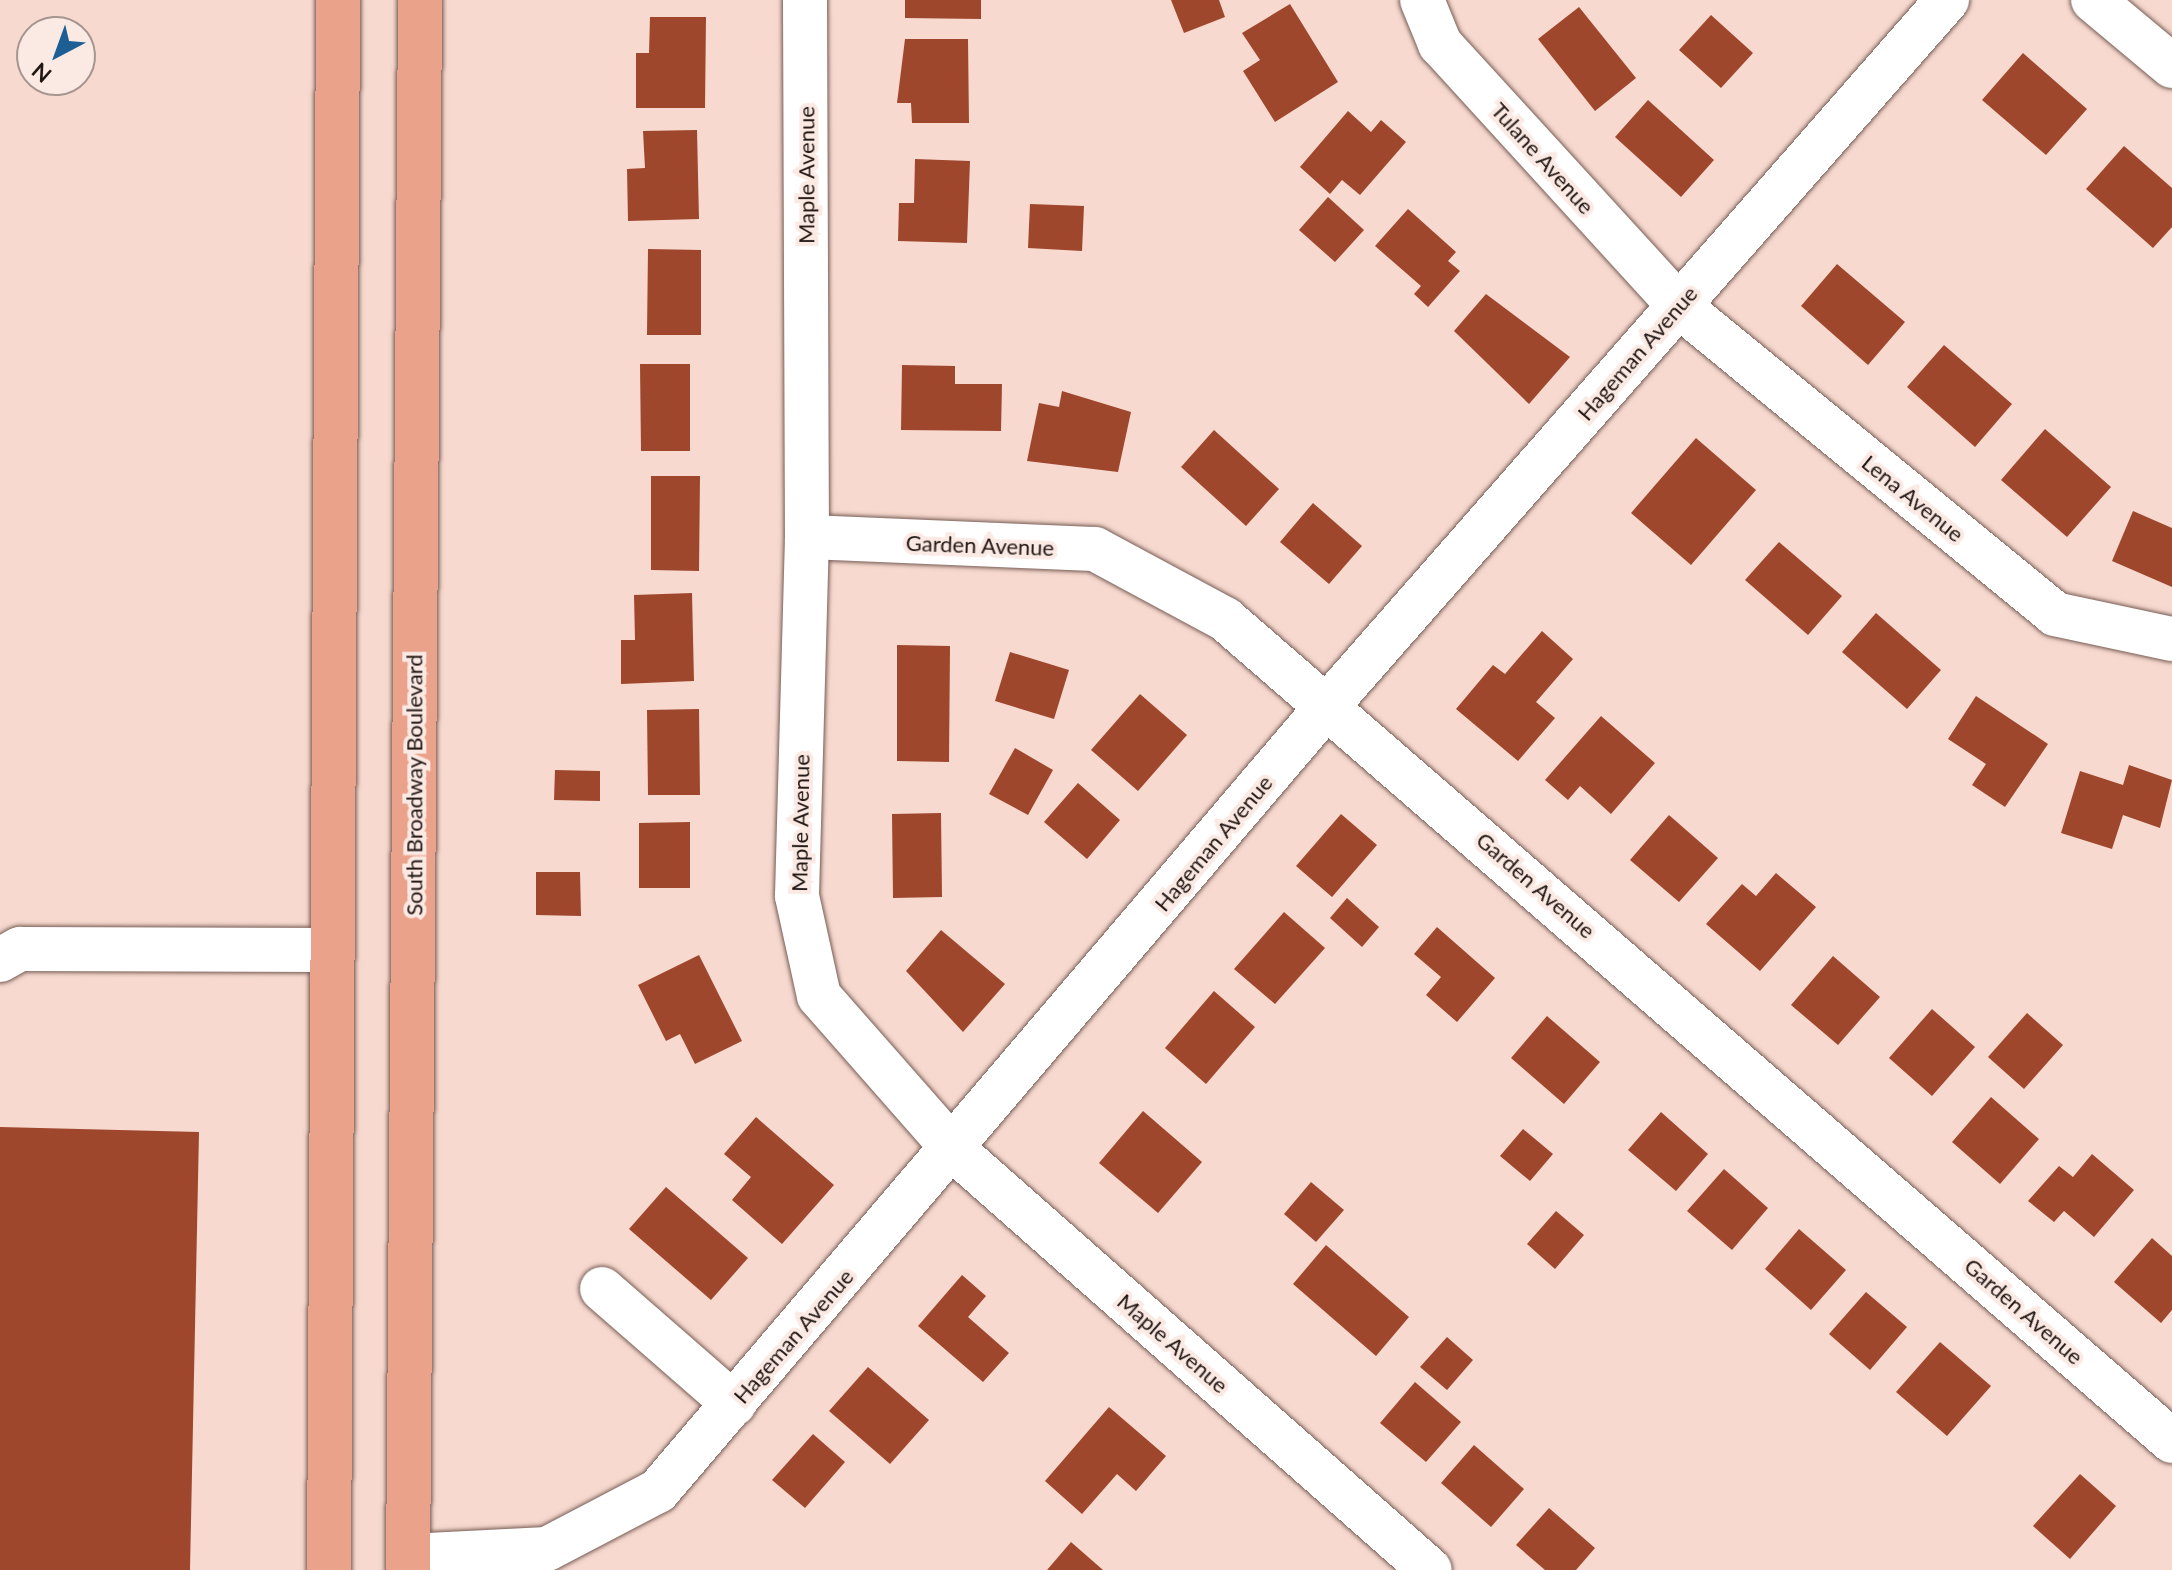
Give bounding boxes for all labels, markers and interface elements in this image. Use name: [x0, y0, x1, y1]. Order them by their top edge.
north arrow: [16, 16, 96, 96]
text: N: [26, 57, 56, 89]
street label: Tulane Avenue: [1486, 97, 1600, 219]
street label: Maple Avenue: [793, 106, 819, 244]
street label: Hageman Avenue: [1571, 280, 1703, 426]
street label: Lena Avenue: [1857, 449, 1969, 547]
street label: Garden Avenue: [905, 529, 1055, 561]
street label: South Broadway Boulevard: [401, 654, 427, 916]
street label: Maple Avenue: [786, 753, 814, 893]
street label: Hageman Avenue: [1148, 769, 1278, 917]
street label: Garden Avenue: [1471, 826, 1601, 944]
street label: Garden Avenue: [1959, 1252, 2089, 1370]
street label: Hageman Avenue: [727, 1263, 859, 1409]
street label: Maple Avenue: [1112, 1288, 1234, 1398]

